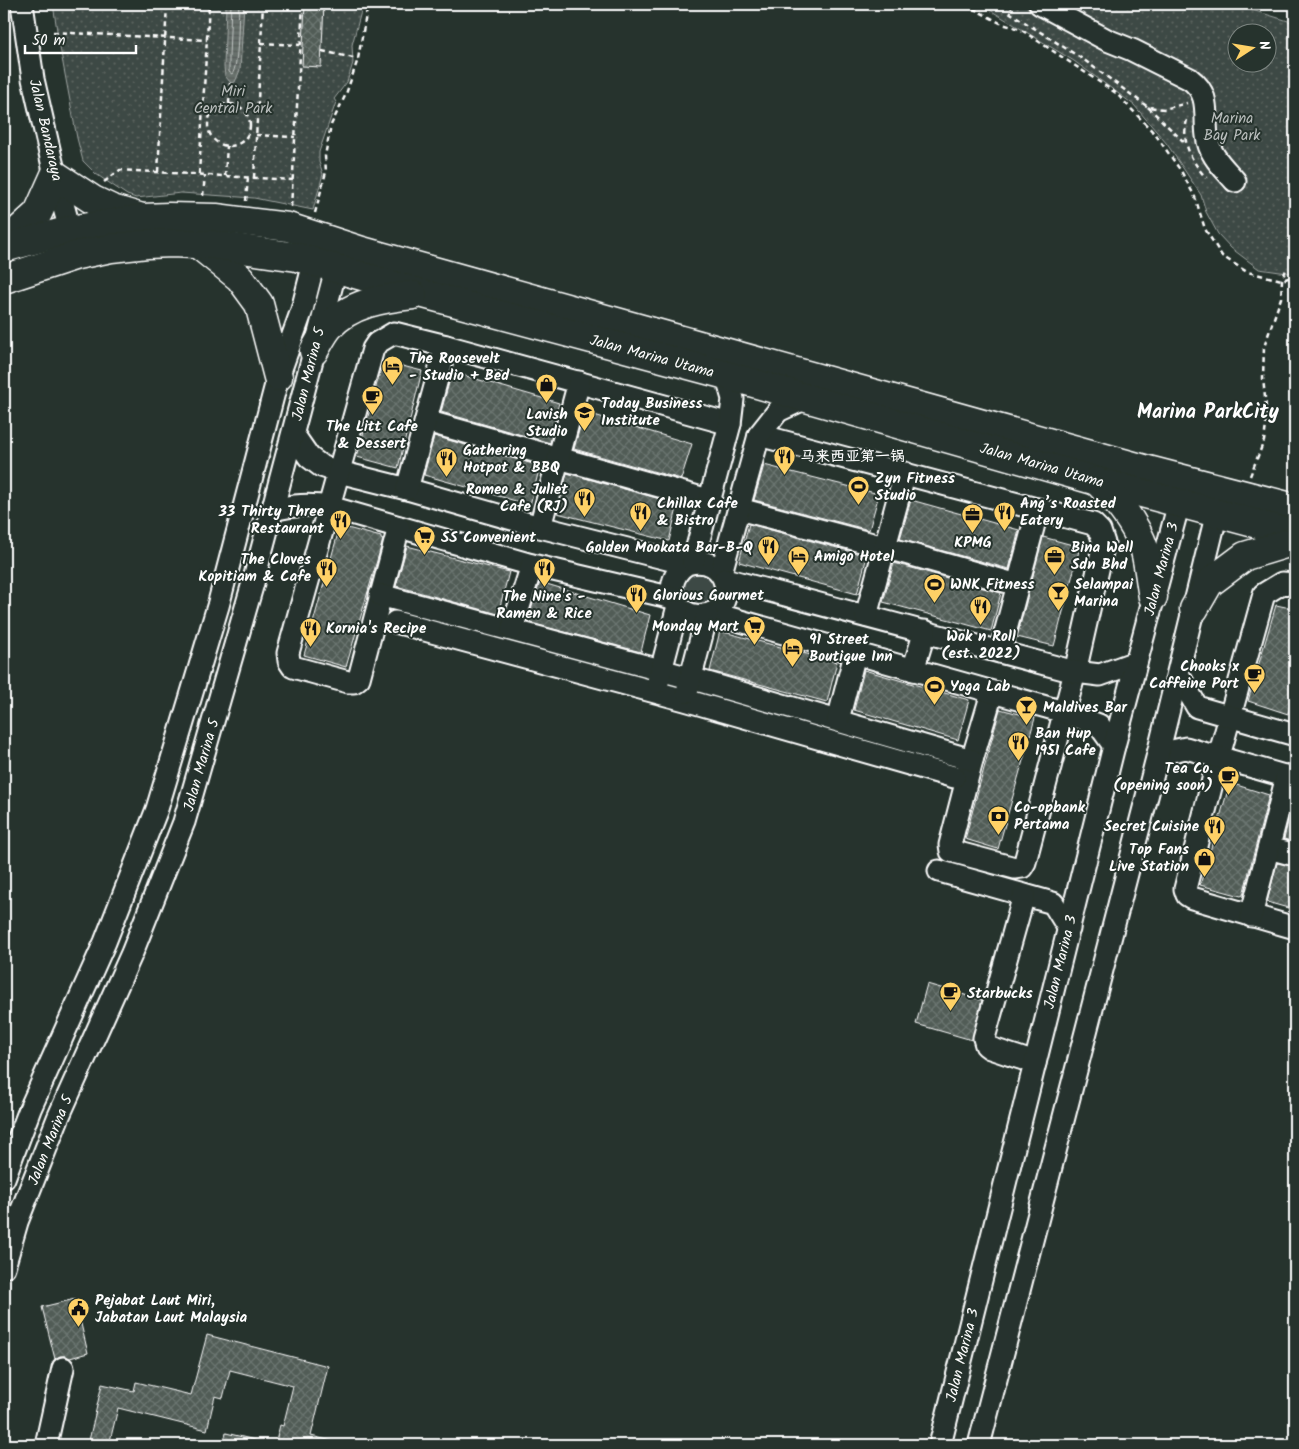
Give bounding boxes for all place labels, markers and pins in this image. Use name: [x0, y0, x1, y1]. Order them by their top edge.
place label: The Roosevelt - Studio + Bed: [409, 347, 510, 388]
hotel icon: The Roosevelt - Studio + Bed: [381, 355, 405, 386]
shop icon: Lavish Studio: [535, 373, 559, 404]
cafe icon: The Litt Cafe & Dessert: [360, 385, 384, 416]
place label: Today Business Institute: [601, 392, 703, 433]
school or university icon: Today Business Institute: [573, 400, 597, 431]
place label: Lavish Studio: [526, 403, 568, 444]
place label: The Litt Cafe & Dessert: [326, 415, 419, 456]
place label: Gathering Hotpot & BBQ: [463, 439, 560, 480]
restaurant icon: 马来西亚第一锅: [772, 444, 796, 475]
place label: 马来西亚第一锅: [800, 445, 905, 469]
restaurant icon: Gathering Hotpot & BBQ: [435, 447, 459, 478]
place label: Zyn Fitness Studio: [875, 467, 955, 508]
sports icon: Zyn Fitness Studio: [847, 475, 871, 506]
place label: Romeo & Juliet Cafe (RJ): [466, 478, 568, 519]
restaurant icon: Romeo & Juliet Cafe (RJ): [572, 486, 596, 517]
place label: Chillax Cafe & Bistro: [657, 492, 739, 533]
place label: Ang’s Roasted Eatery: [1020, 492, 1117, 533]
place label: 33 Thirty Three Restaurant: [218, 500, 325, 541]
restaurant icon: Chillax Cafe & Bistro: [629, 500, 653, 531]
restaurant icon: Ang’s Roasted Eatery: [992, 500, 1016, 531]
office icon: KPMG: [961, 502, 985, 533]
restaurant icon: 33 Thirty Three Restaurant: [328, 508, 352, 539]
supermarket icon: SS Convenient: [413, 525, 437, 556]
place label: SS Convenient: [441, 526, 536, 550]
place label: KPMG: [954, 531, 992, 555]
restaurant icon: Golden Mookata Bar-B-Q: [757, 535, 781, 566]
place label: Golden Mookata Bar-B-Q: [586, 536, 753, 560]
place label: Bina Well Sdn Bhd: [1071, 536, 1133, 577]
hotel icon: Amigo Hotel: [786, 544, 810, 575]
office icon: Bina Well Sdn Bhd: [1043, 544, 1067, 575]
place label: Amigo Hotel: [814, 545, 894, 569]
place label: The Cloves Kopitiam & Cafe: [198, 548, 312, 589]
restaurant icon: The Cloves Kopitiam & Cafe: [315, 556, 339, 587]
restaurant icon: The Nine's - Ramen & Rice: [532, 556, 556, 587]
sports icon: WNK Fitness: [922, 572, 946, 603]
place label: WNK Fitness: [950, 573, 1034, 597]
place label: Selampai Marina: [1074, 573, 1134, 614]
bar icon: Selampai Marina: [1046, 581, 1070, 612]
restaurant icon: Glorious Gourmet: [625, 583, 649, 614]
place label: Glorious Gourmet: [653, 584, 764, 608]
place label: The Nine's - Ramen & Rice: [496, 585, 592, 626]
restaurant icon: Wok n Roll (est. 2022): [969, 595, 993, 626]
supermarket icon: Monday Mart: [743, 614, 767, 645]
place label: Monday Mart: [652, 615, 739, 639]
restaurant icon: Kornia's Recipe: [298, 616, 322, 647]
place label: Kornia's Recipe: [326, 617, 427, 641]
place label: Wok n Roll (est. 2022): [941, 625, 1021, 666]
place label: 91 Street Boutique Inn: [809, 628, 893, 669]
hotel icon: 91 Street Boutique Inn: [781, 636, 805, 667]
place label: Chooks x Caffeine Port: [1149, 655, 1240, 696]
cafe icon: Chooks x Caffeine Port: [1243, 663, 1267, 694]
sports icon: Yoga Lab: [922, 674, 946, 705]
place label: Yoga Lab: [950, 675, 1011, 699]
bar icon: Maldives Bar: [1015, 695, 1039, 726]
place label: Maldives Bar: [1043, 696, 1127, 720]
place label: Ban Hup 1951 Cafe: [1035, 722, 1096, 763]
restaurant icon: Ban Hup 1951 Cafe: [1007, 730, 1031, 761]
place label: Tea Co. (opening soon): [1113, 757, 1213, 798]
cafe icon: Tea Co. (opening soon): [1217, 765, 1241, 796]
place label: Co-opbank Pertama: [1014, 796, 1085, 837]
bank icon: Co-opbank Pertama: [986, 804, 1010, 835]
restaurant icon: Secret Cuisine: [1203, 814, 1227, 845]
place label: Secret Cuisine: [1104, 815, 1200, 839]
place label: Top Fans Live Station: [1109, 838, 1189, 879]
shop icon: Top Fans Live Station: [1193, 846, 1217, 877]
cafe icon: Starbucks: [939, 981, 963, 1012]
place label: Starbucks: [967, 982, 1033, 1006]
place label: Pejabat Laut Miri, Jabatan Laut Malaysia: [95, 1289, 248, 1330]
public building icon: Pejabat Laut Miri, Jabatan Laut Malaysia: [67, 1297, 91, 1328]

